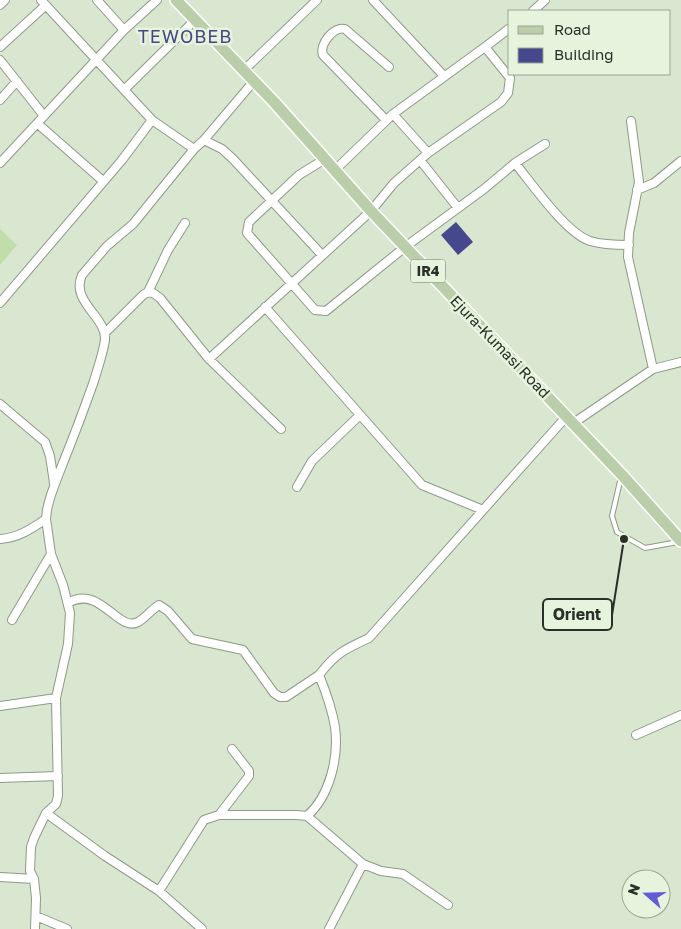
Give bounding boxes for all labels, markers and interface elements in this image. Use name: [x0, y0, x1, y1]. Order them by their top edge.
legend: [508, 10, 671, 75]
text: Road: [554, 20, 591, 38]
district label: TEWOBEB: [138, 25, 232, 47]
text: Building: [554, 45, 614, 63]
road number: IR4: [410, 260, 446, 282]
street label: Ejura-Kumasi Road: [447, 291, 554, 401]
callout: Orient: [543, 599, 612, 630]
text: Orient: [553, 604, 601, 624]
north arrow: [621, 869, 671, 919]
text: N: [624, 881, 643, 897]

